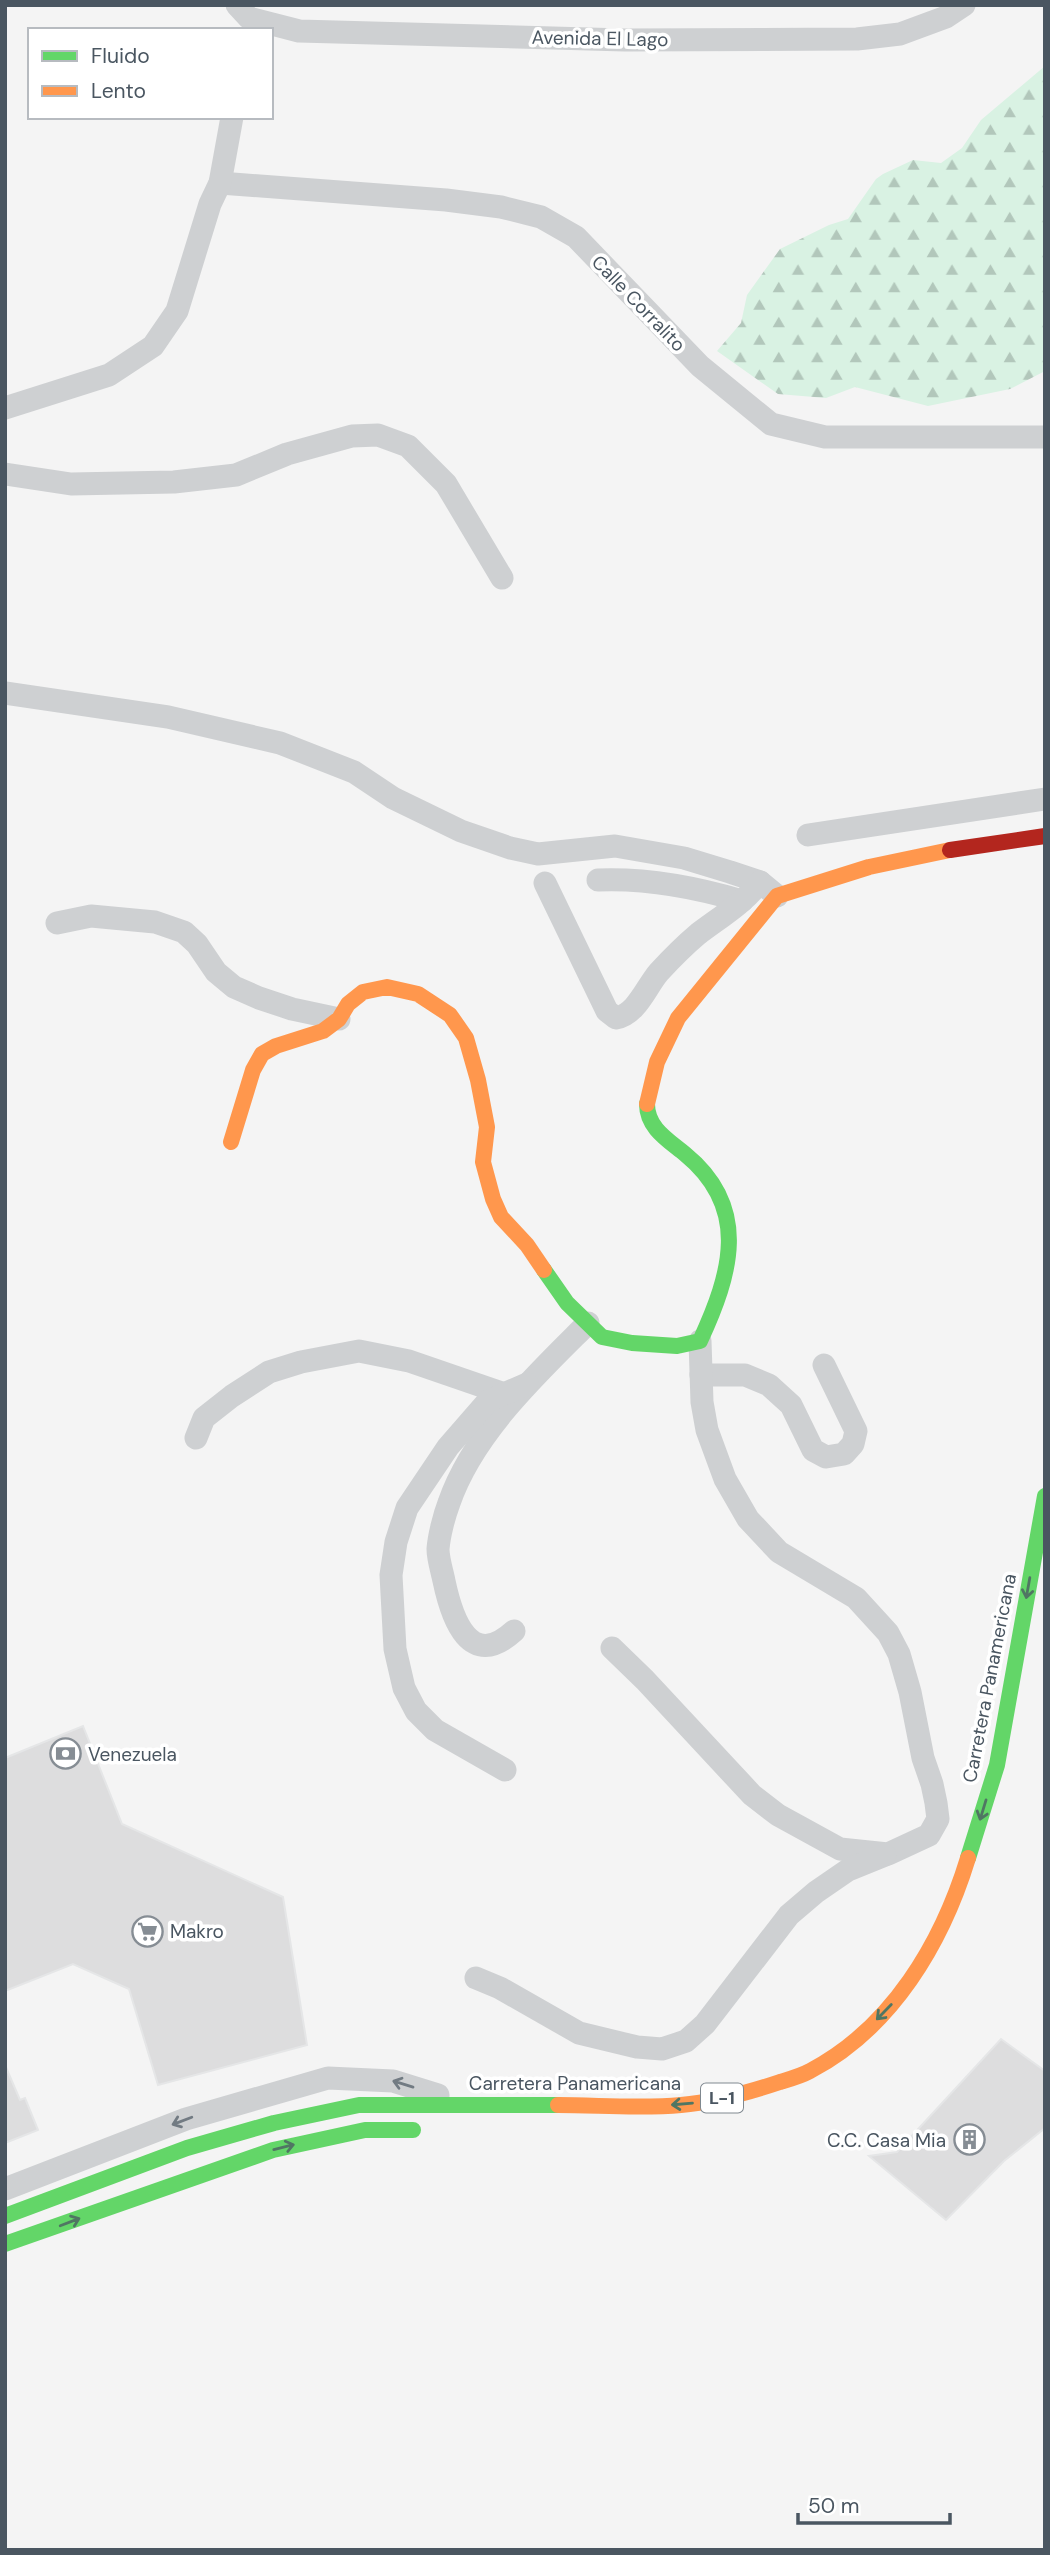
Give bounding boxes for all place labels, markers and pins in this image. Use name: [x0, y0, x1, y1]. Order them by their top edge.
bank icon: Venezuela: [48, 1737, 82, 1771]
place label: Venezuela: [88, 1742, 177, 1767]
supermarket icon: Makro: [130, 1914, 164, 1948]
place label: Makro: [170, 1919, 224, 1944]
building icon: C.C. Casa Mia: [952, 2123, 986, 2157]
place label: C.C. Casa Mia: [827, 2128, 946, 2153]

